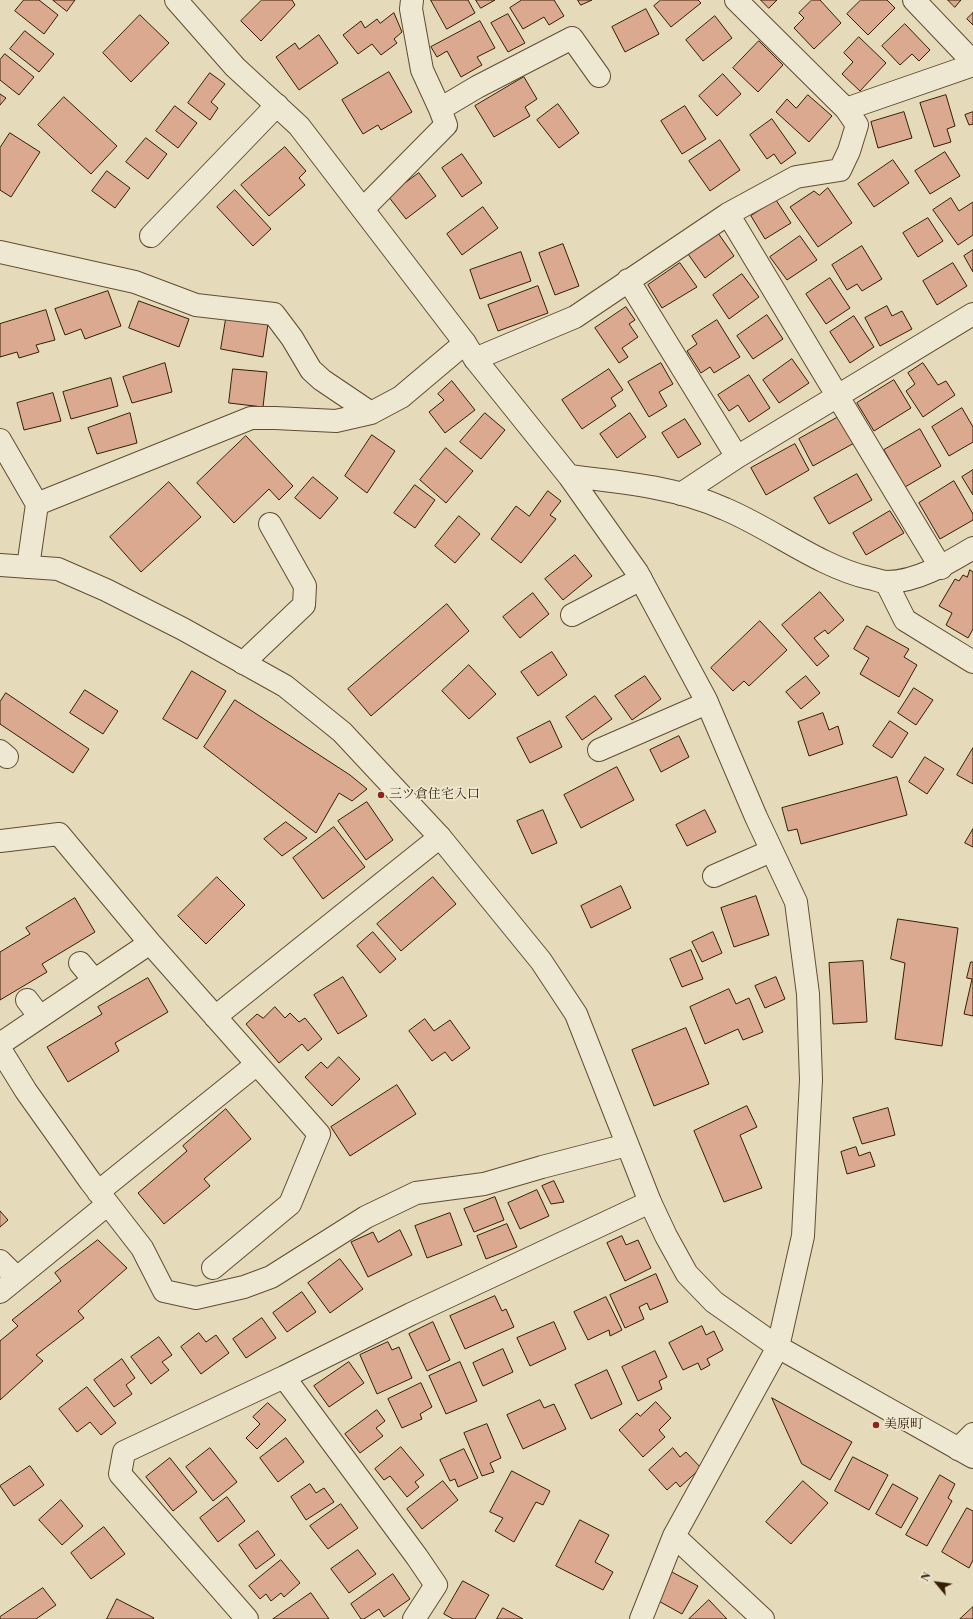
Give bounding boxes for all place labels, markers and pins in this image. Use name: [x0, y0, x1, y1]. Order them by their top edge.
place label: 三ツ倉住宅入口: [389, 787, 480, 803]
marker: 三ツ倉住宅入口: [376, 790, 386, 800]
place label: 美原町: [884, 1417, 923, 1433]
marker: 美原町: [871, 1420, 881, 1430]

